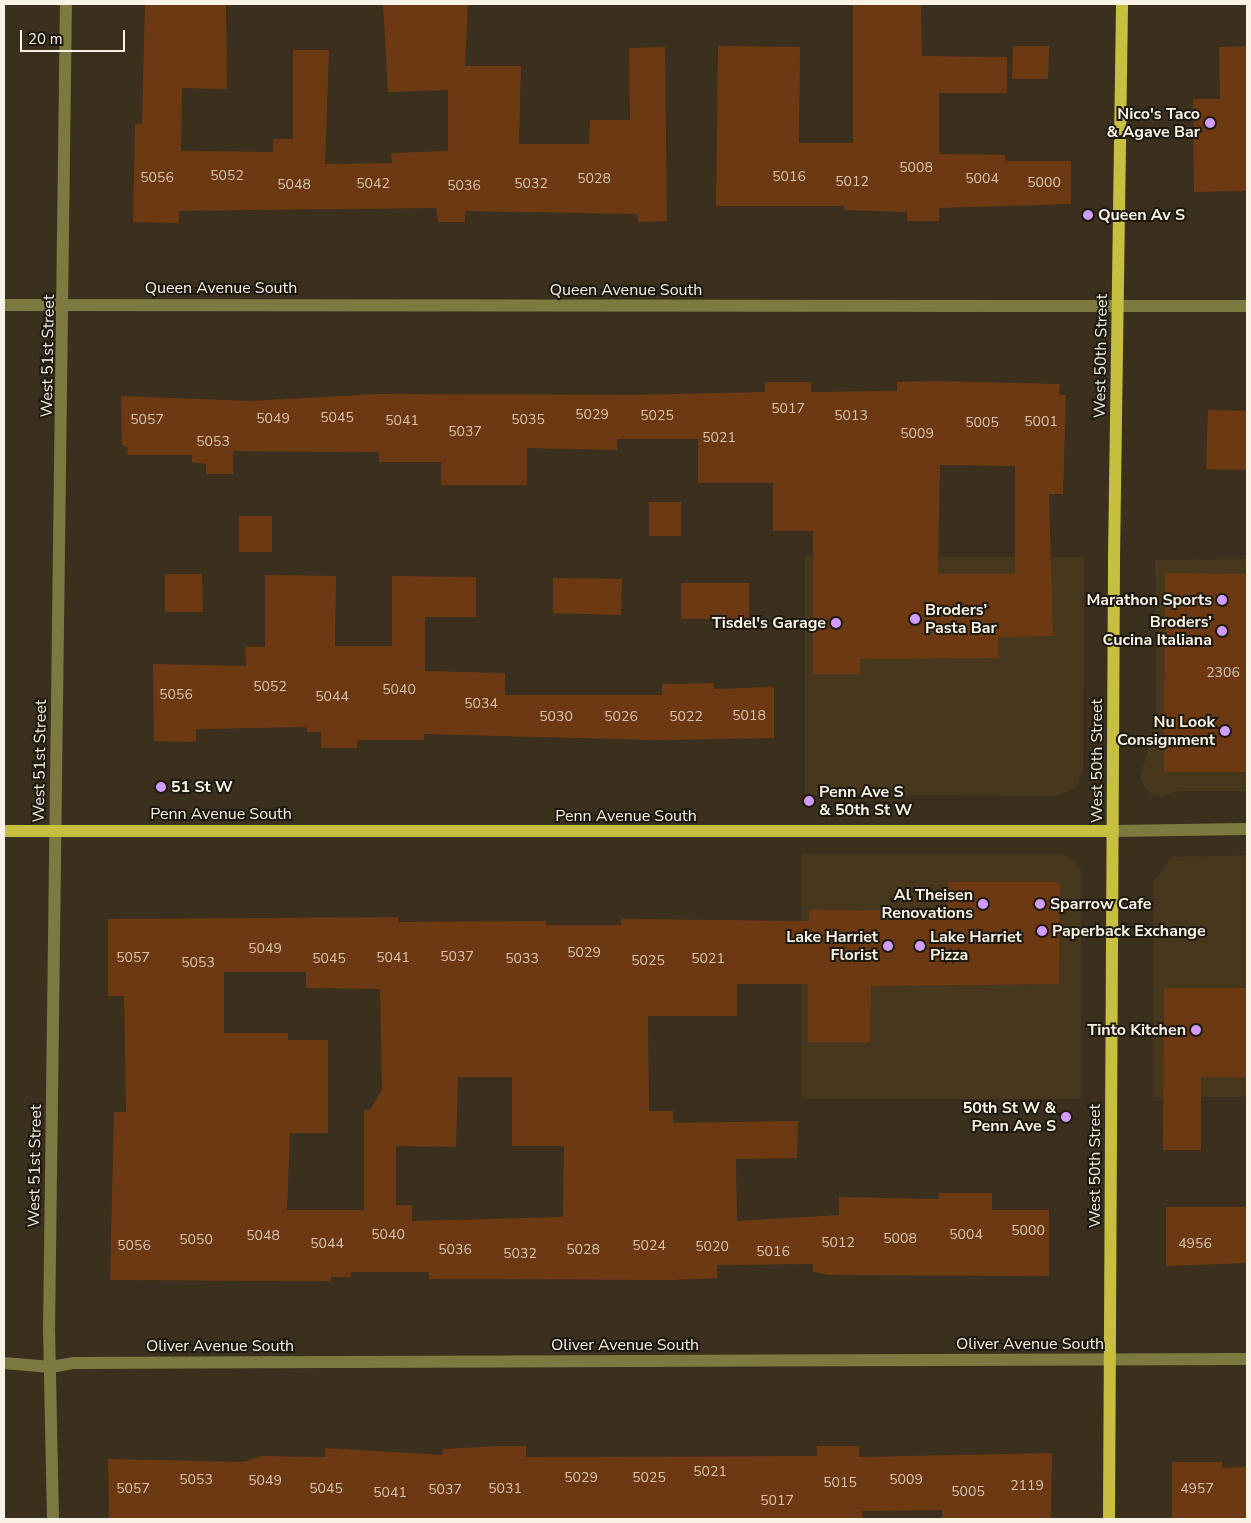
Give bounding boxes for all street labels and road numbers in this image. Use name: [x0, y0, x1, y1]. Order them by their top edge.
street label: Queen Avenue South: [145, 278, 297, 298]
street label: Queen Avenue South: [550, 280, 702, 300]
street label: West 51st Street: [37, 294, 59, 418]
street label: West 50th Street: [1090, 294, 1112, 418]
street label: West 51st Street: [29, 699, 51, 823]
street label: West 50th Street: [1087, 699, 1107, 823]
street label: Penn Avenue South: [150, 804, 292, 824]
street label: Penn Avenue South: [555, 806, 697, 826]
street label: West 51st Street: [24, 1104, 46, 1228]
street label: West 50th Street: [1085, 1104, 1105, 1228]
street label: Oliver Avenue South: [956, 1334, 1104, 1354]
street label: Oliver Avenue South: [551, 1335, 699, 1355]
street label: Oliver Avenue South: [146, 1336, 294, 1356]

